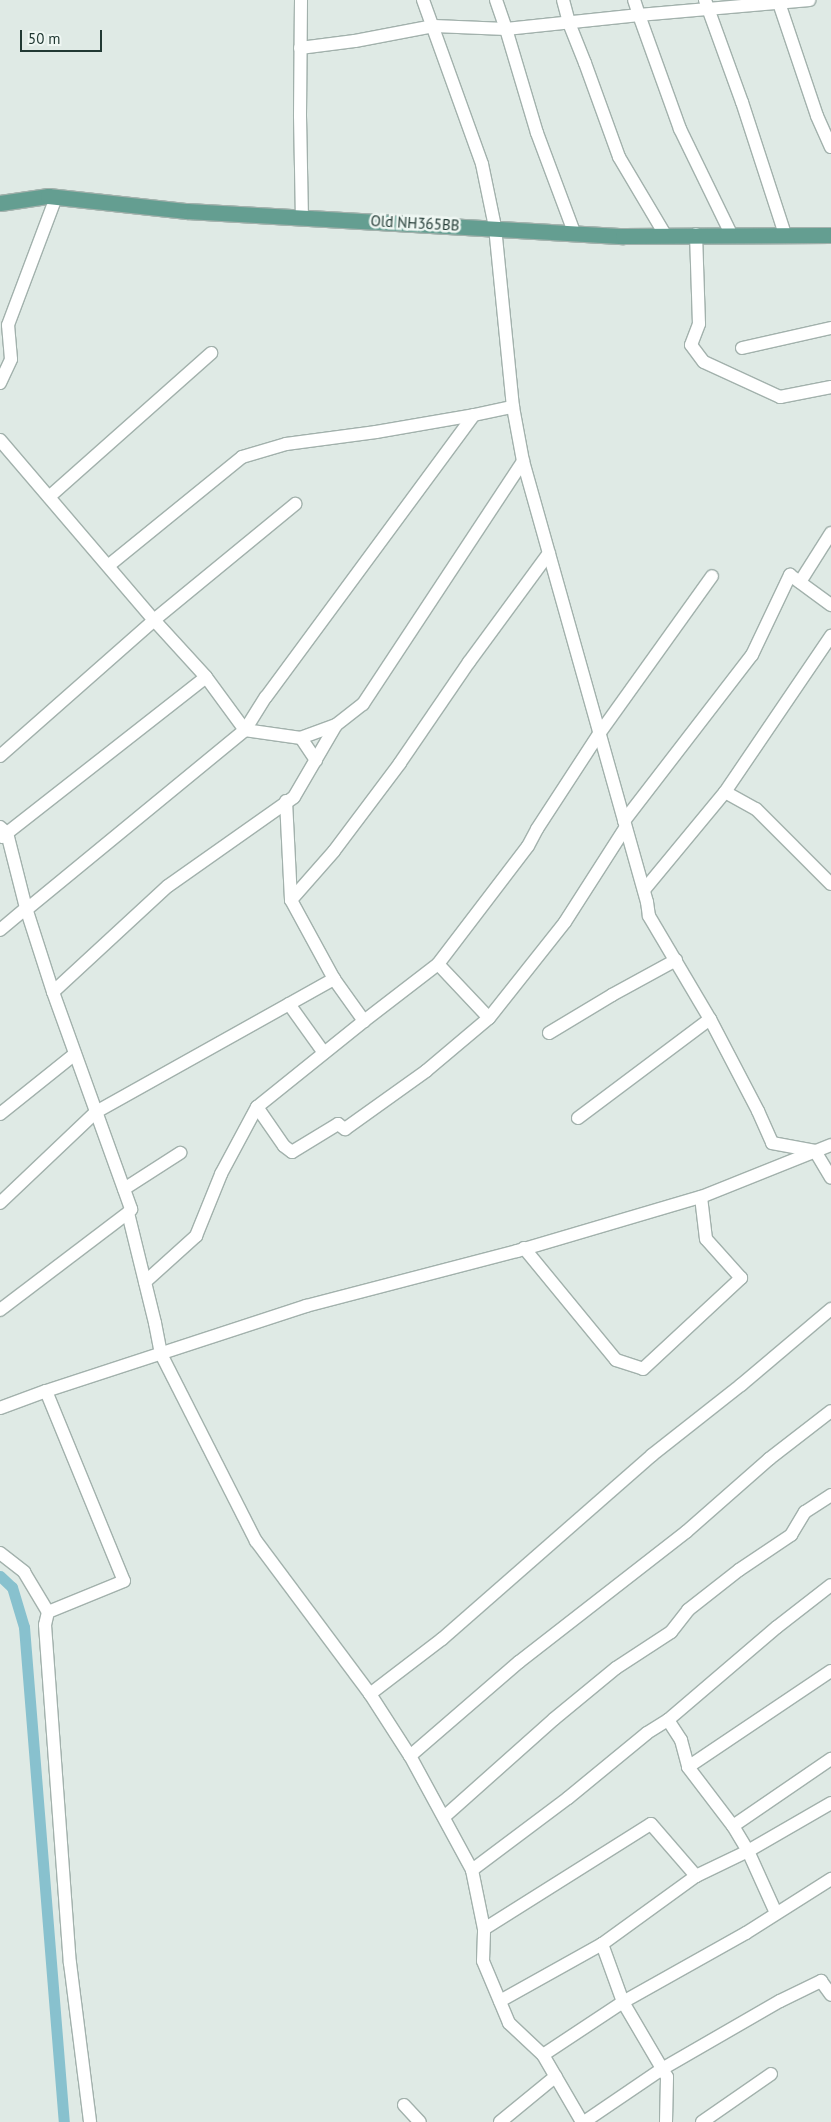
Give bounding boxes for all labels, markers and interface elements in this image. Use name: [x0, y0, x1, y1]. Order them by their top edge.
scale bar: [22, 20, 105, 52]
text: 50 m: [28, 29, 61, 48]
street label: Old NH365BB: [370, 212, 460, 234]

